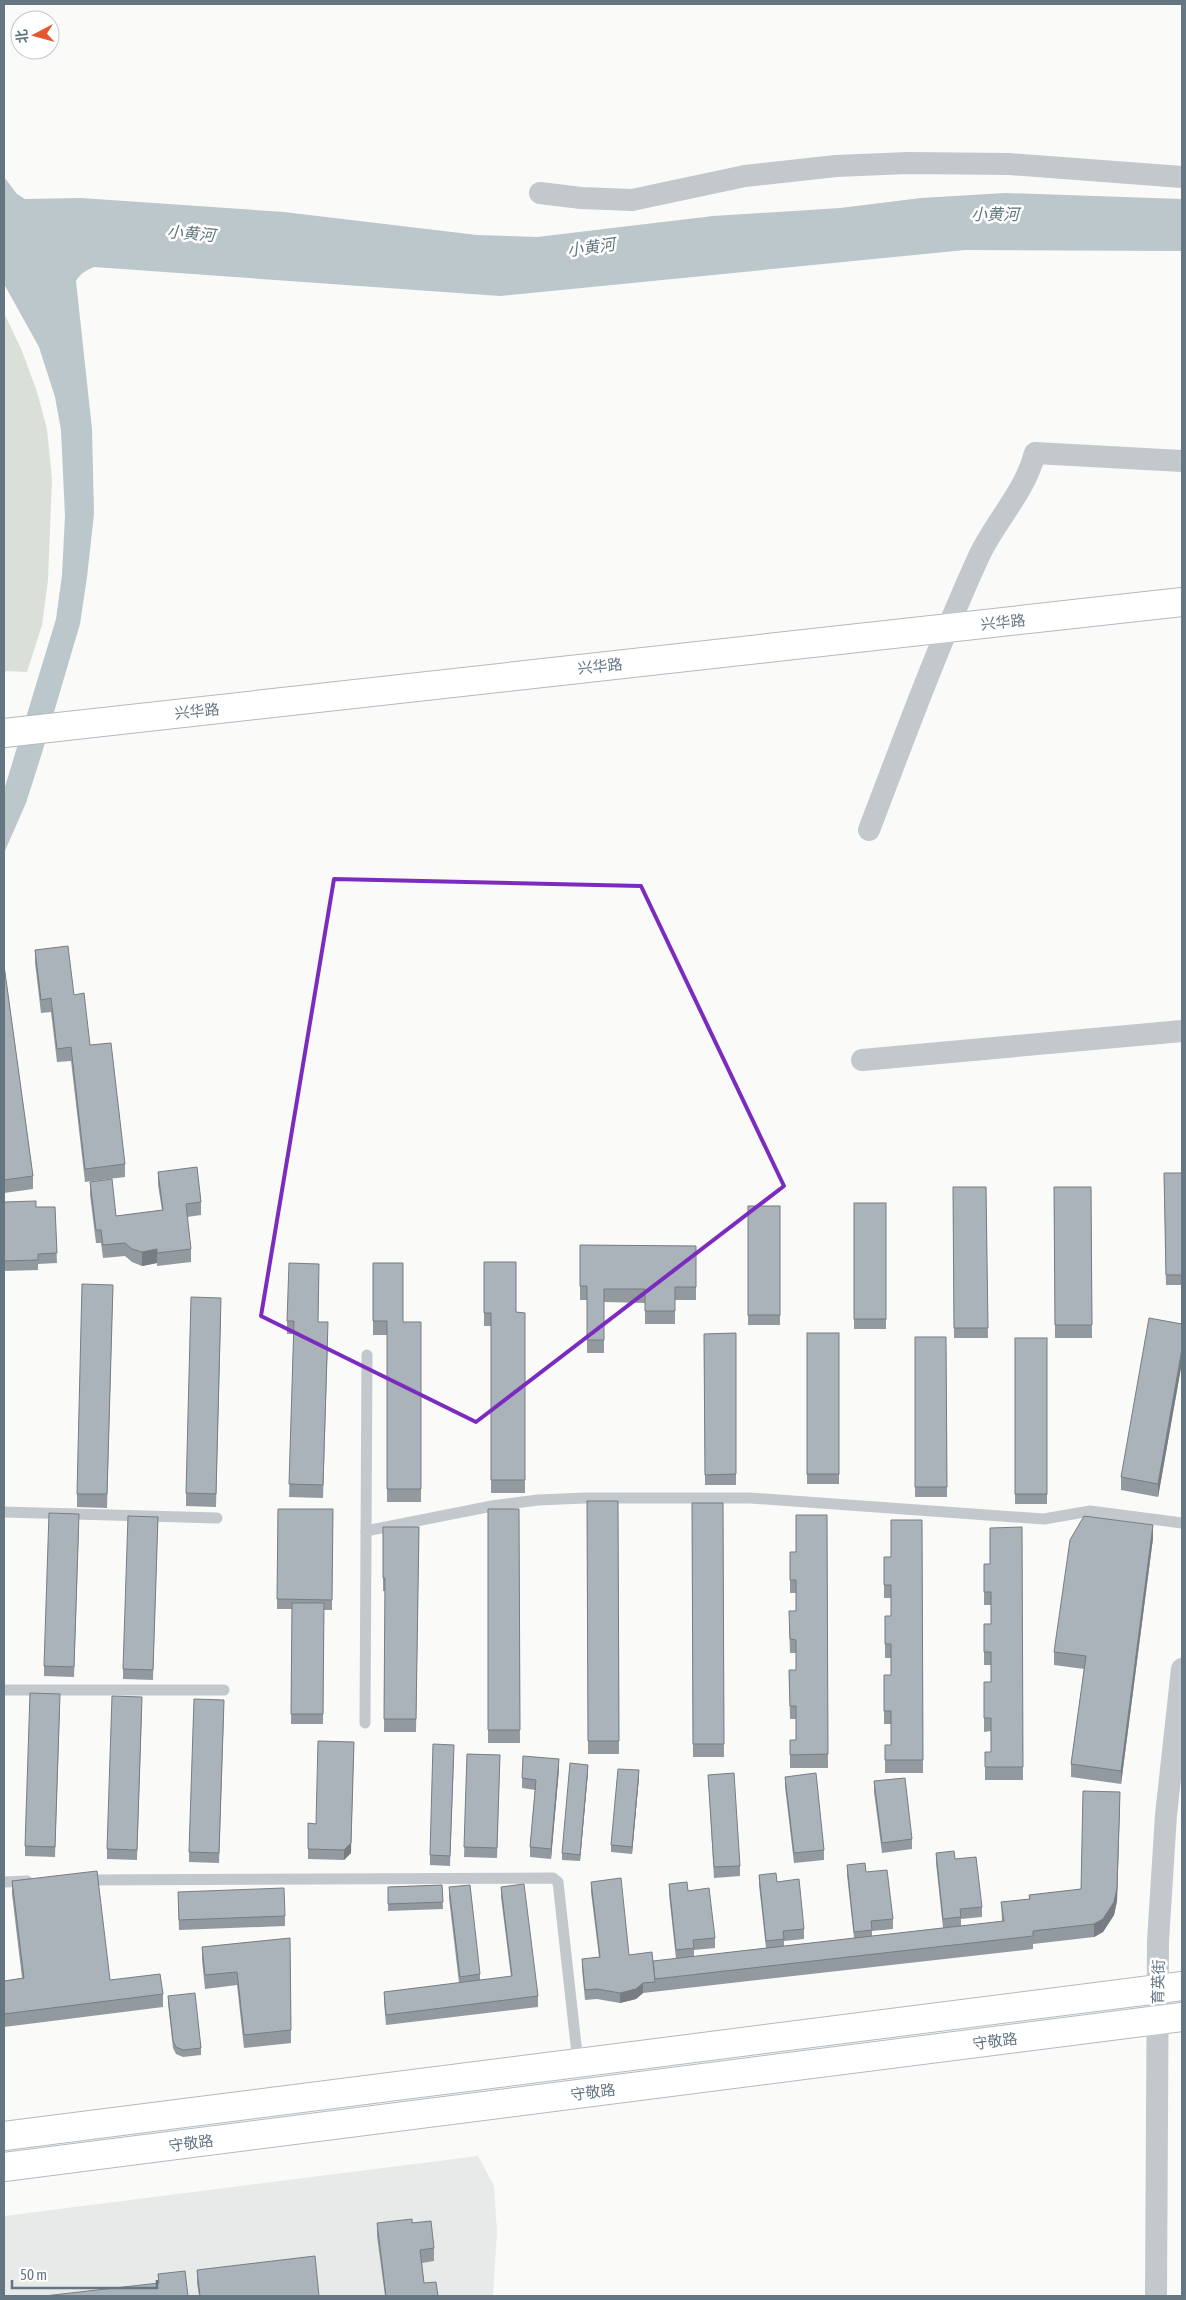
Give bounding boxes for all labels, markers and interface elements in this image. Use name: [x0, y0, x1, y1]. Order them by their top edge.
north arrow: [10, 10, 60, 60]
text: 北: [13, 29, 31, 44]
water label: 小黄河: [971, 205, 1022, 223]
water label: 小黄河: [166, 222, 219, 244]
water label: 小黄河: [566, 234, 619, 259]
street label: 兴华路: [980, 611, 1026, 633]
street label: 兴华路: [577, 655, 623, 677]
street label: 兴华路: [174, 700, 220, 722]
street label: 育英街: [1149, 1959, 1167, 2005]
street label: 守敬路: [972, 2030, 1018, 2052]
street label: 守敬路: [570, 2081, 616, 2103]
street label: 守敬路: [168, 2132, 214, 2154]
scale bar: [12, 2258, 158, 2290]
text: 50 m: [20, 2266, 47, 2283]

